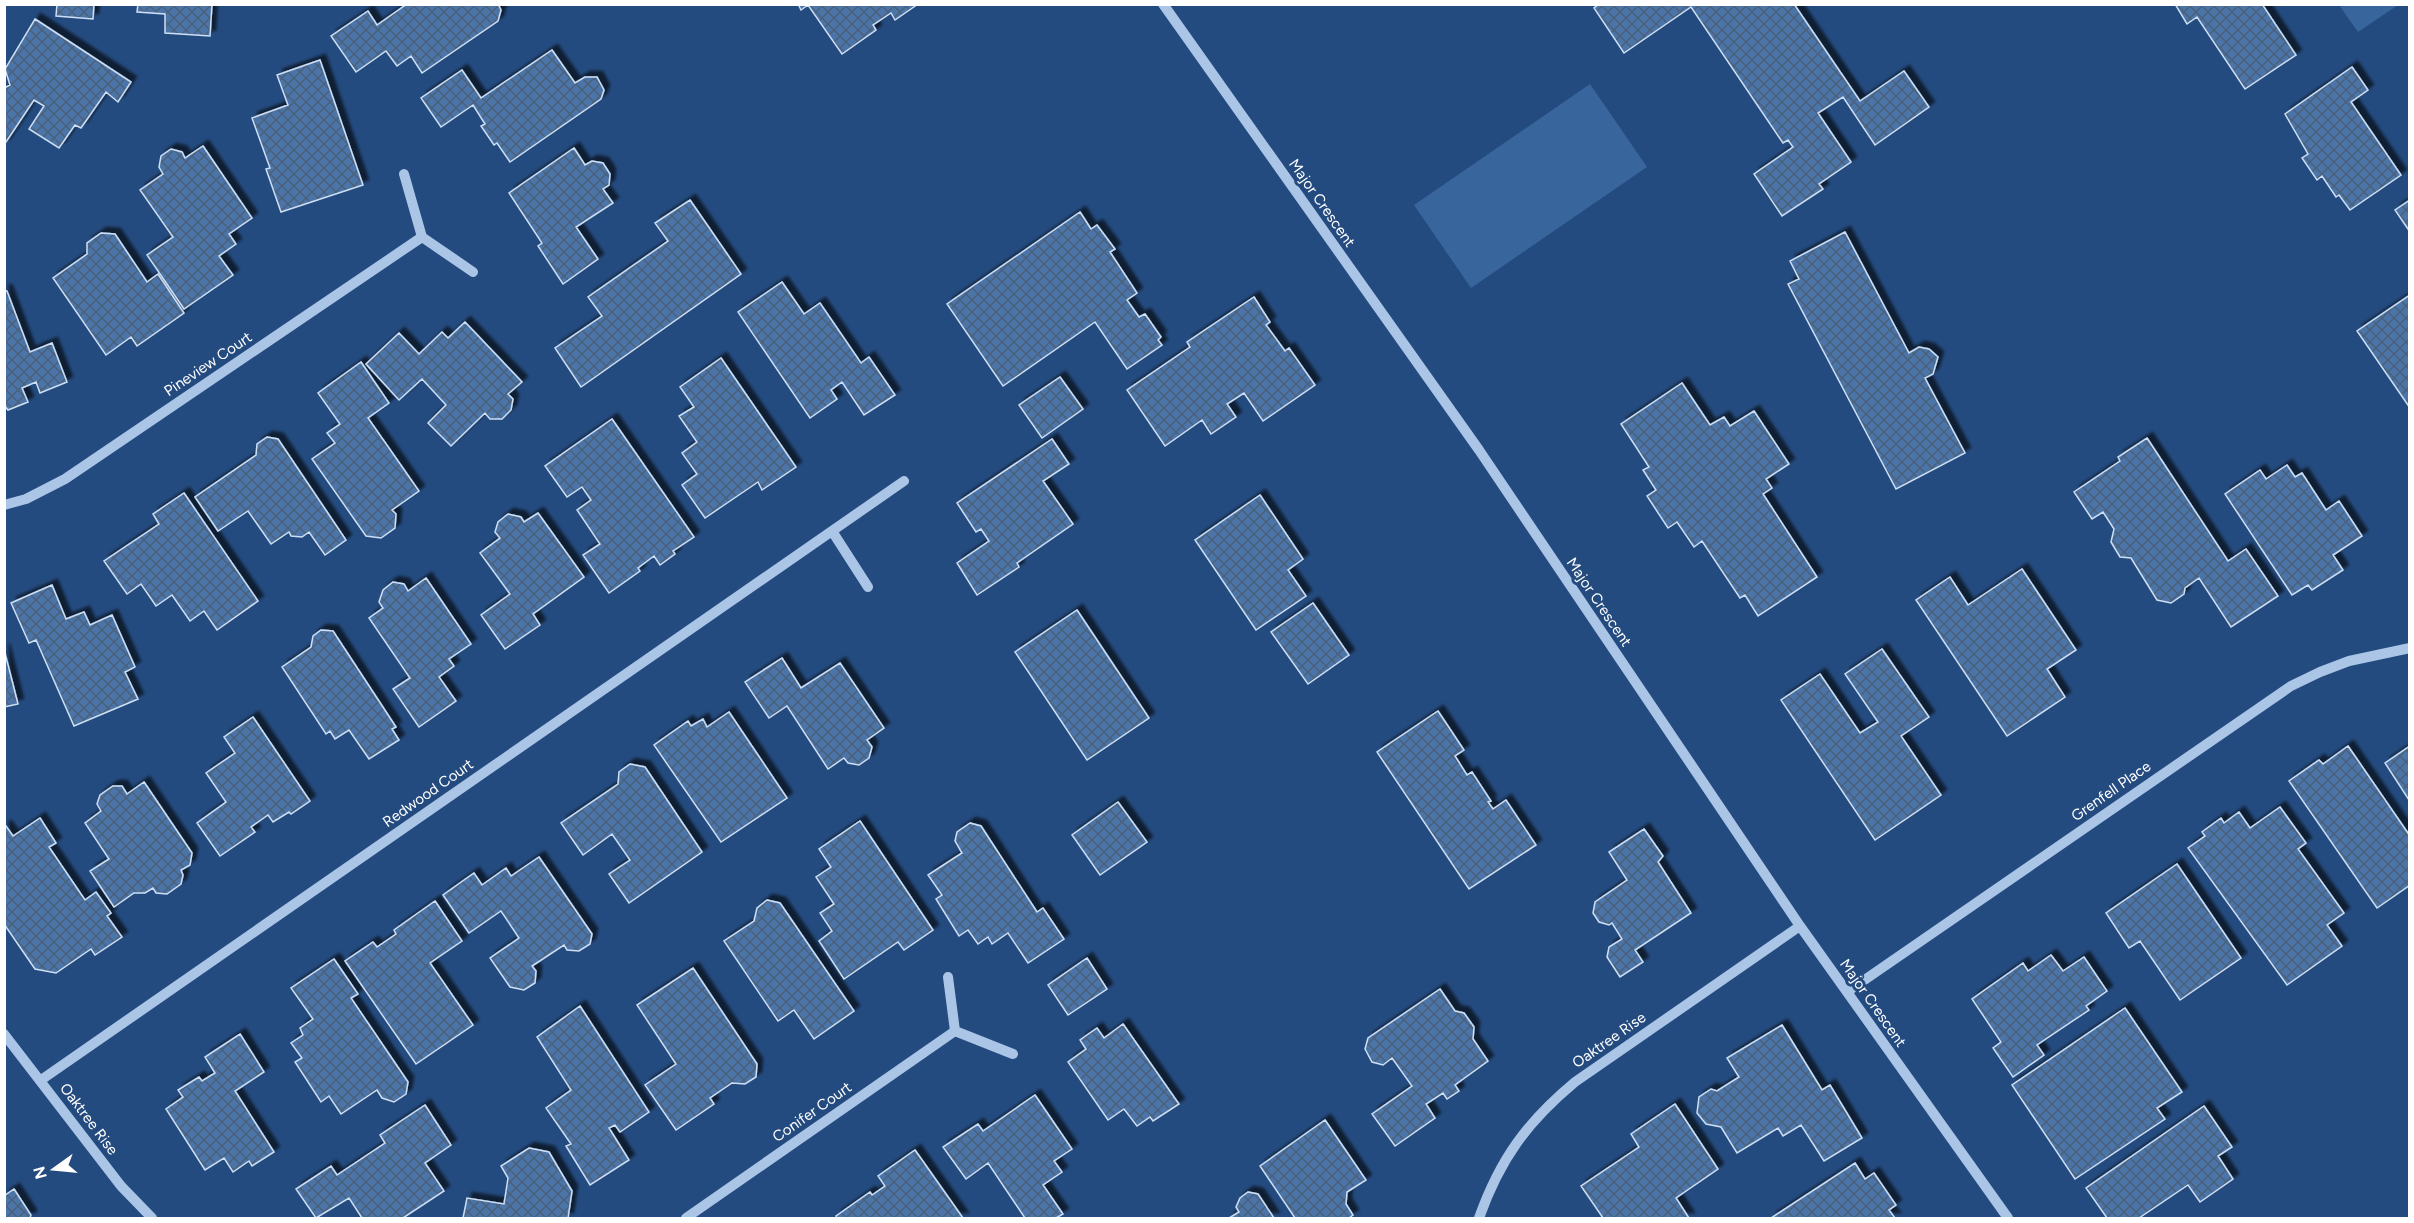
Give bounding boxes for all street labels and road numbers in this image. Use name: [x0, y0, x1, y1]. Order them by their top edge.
street label: Major Crescent: [1285, 156, 1359, 251]
street label: Pineview Court: [161, 328, 256, 400]
street label: Major Crescent: [1563, 554, 1636, 650]
street label: Redwood Court: [379, 755, 477, 831]
street label: Grenfell Place: [2068, 757, 2154, 825]
street label: Major Crescent: [1836, 956, 1910, 1051]
street label: Oaktree Rise: [1569, 1008, 1649, 1072]
street label: Conifer Court: [769, 1078, 855, 1146]
street label: Oaktree Rise: [56, 1079, 122, 1159]

